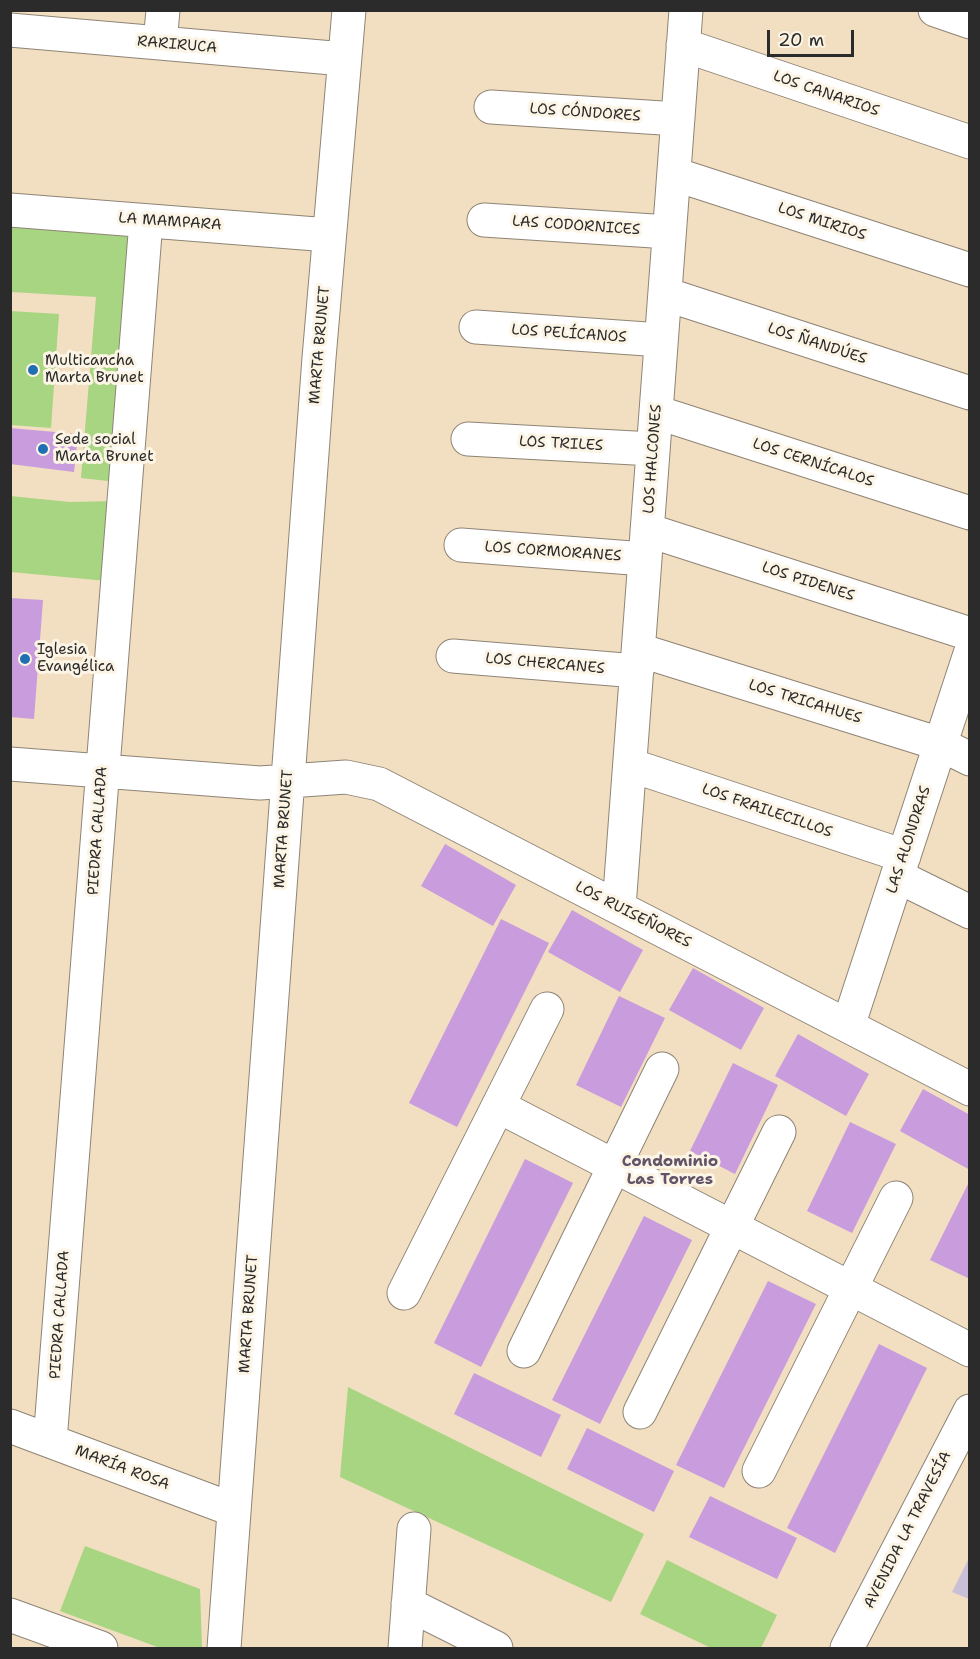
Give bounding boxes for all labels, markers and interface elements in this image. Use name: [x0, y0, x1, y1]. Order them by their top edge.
scale bar: [770, 18, 857, 56]
text: 20 m: [778, 28, 824, 52]
street label: RARIRUCA: [136, 33, 218, 57]
street label: LOS CANARIOS: [771, 67, 881, 121]
street label: LOS CÓNDORES: [529, 100, 641, 126]
street label: LOS MIRIOS: [776, 199, 868, 245]
street label: LA MAMPARA: [118, 209, 222, 235]
street label: LAS CODORNICES: [511, 213, 641, 239]
street label: MARTA BRUNET: [306, 285, 334, 405]
street label: LOS ÑANDÚES: [765, 319, 869, 369]
street label: LOS PELÍCANOS: [511, 321, 627, 347]
place label: Multicancha Marta Brunet: [45, 352, 144, 387]
marker: Multicancha Marta Brunet: [26, 363, 40, 377]
street label: LOS HALCONES: [640, 404, 666, 514]
place label: Sede social Marta Brunet: [55, 431, 154, 466]
street label: LOS TRILES: [518, 433, 604, 455]
street label: LOS CERNÍCALOS: [750, 435, 876, 491]
marker: Sede social Marta Brunet: [36, 442, 50, 456]
street label: LOS CORMORANES: [484, 538, 622, 566]
street label: LOS PIDENES: [759, 559, 857, 605]
place label: Iglesia Evangélica: [37, 641, 114, 676]
street label: LOS CHERCANES: [485, 650, 605, 678]
marker: Iglesia Evangélica: [18, 652, 32, 666]
street label: LOS TRICAHUES: [746, 676, 864, 728]
street label: PIEDRA CALLADA: [85, 766, 111, 896]
street label: MARTA BRUNET: [271, 769, 297, 889]
street label: LOS FRAILECILLOS: [699, 780, 835, 842]
street label: LAS ALONDRAS: [883, 784, 935, 896]
street label: LOS RUISEÑORES: [572, 878, 694, 952]
district label: Condominio Las Torres: [622, 1152, 718, 1190]
street label: PIEDRA CALLADA: [47, 1250, 73, 1380]
street label: MARTA BRUNET: [236, 1254, 262, 1374]
street label: MARÍA ROSA: [72, 1442, 172, 1494]
street label: AVENIDA LA TRAVESÍA: [860, 1448, 956, 1612]

